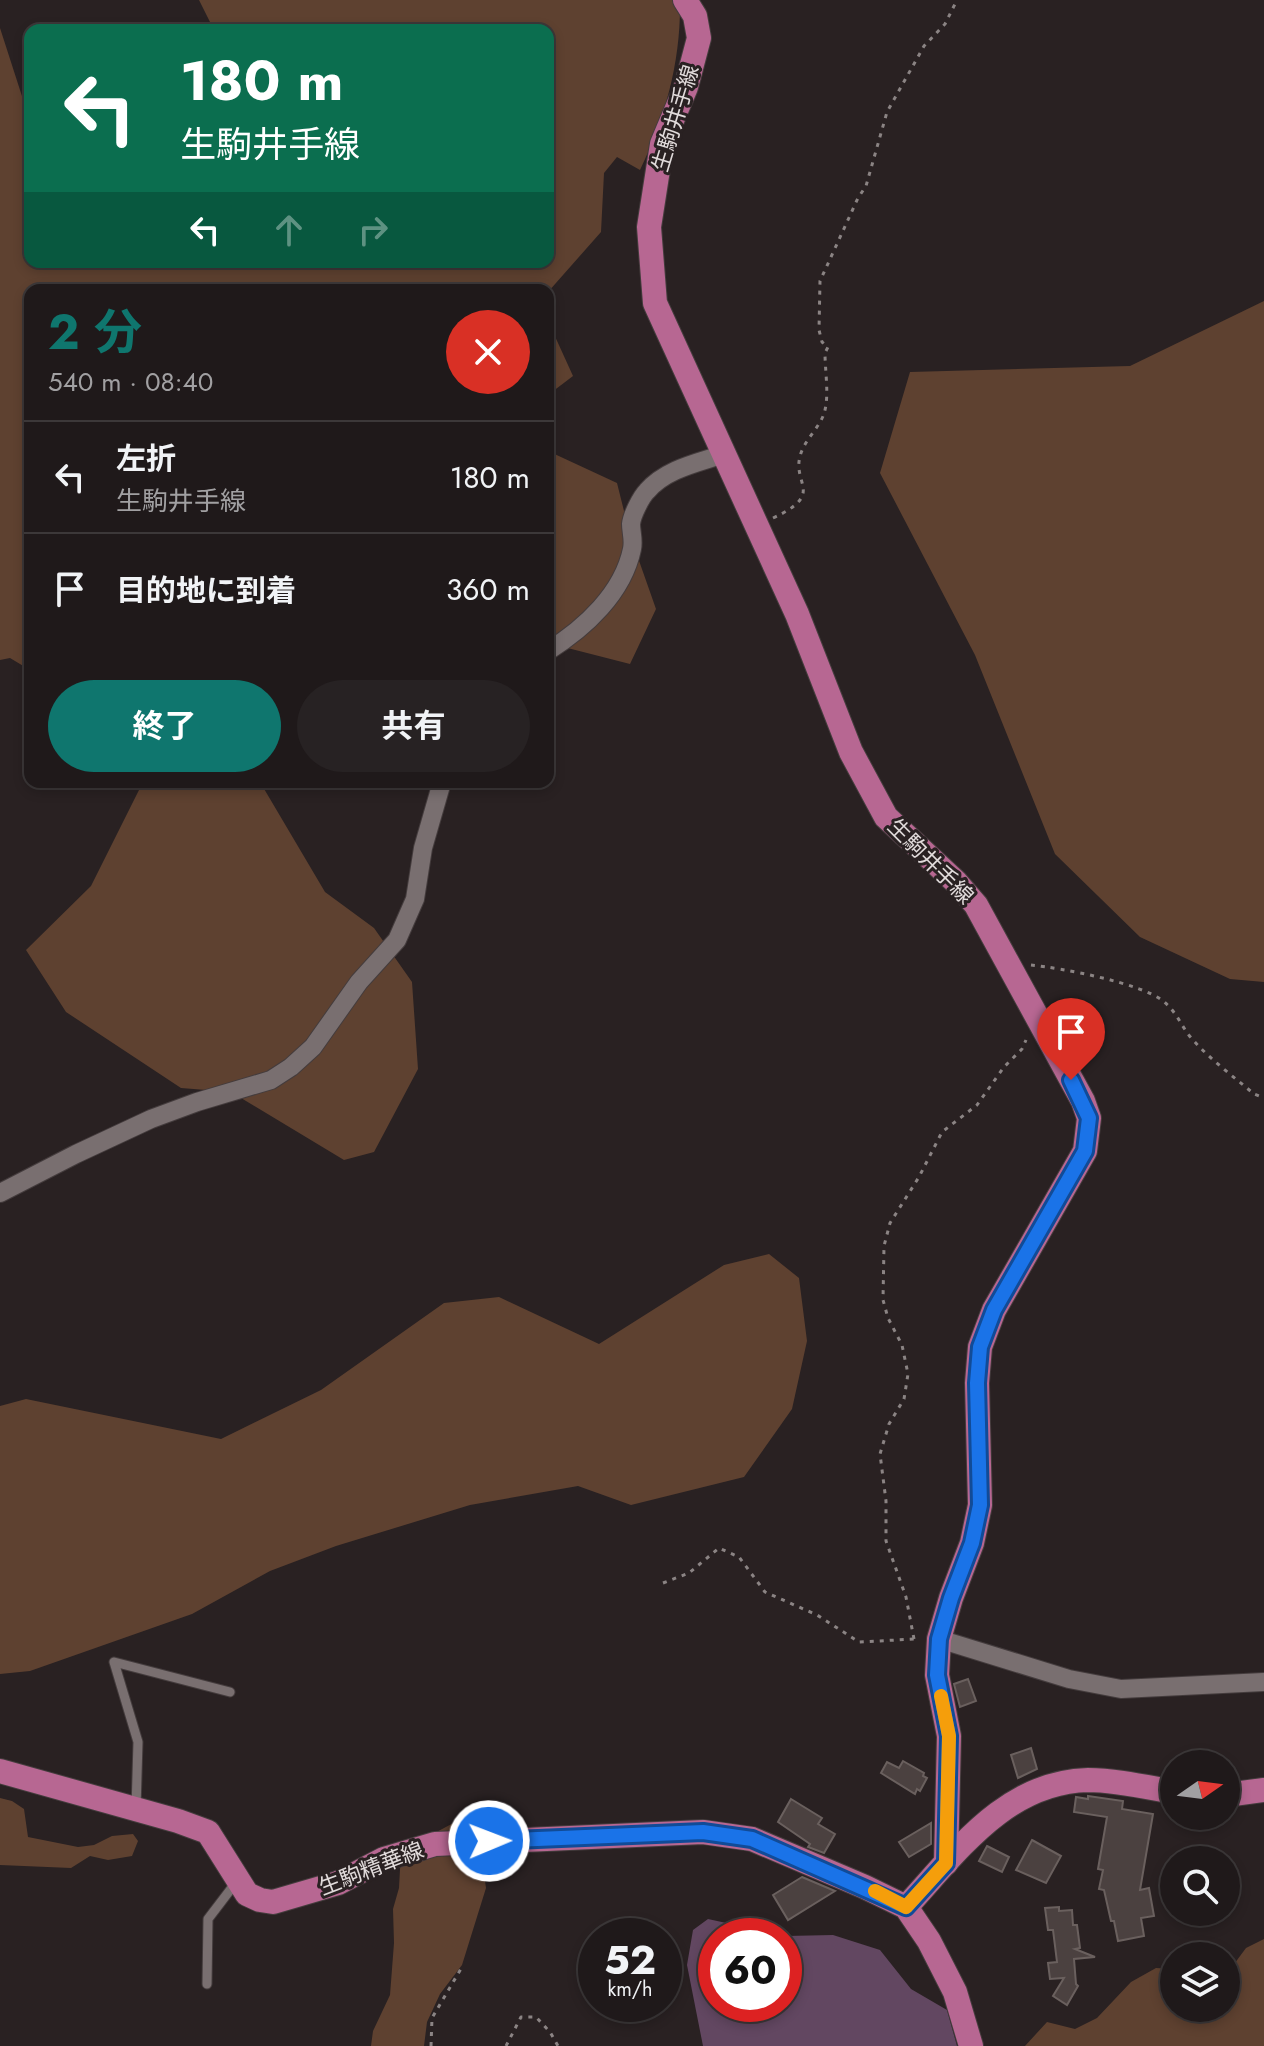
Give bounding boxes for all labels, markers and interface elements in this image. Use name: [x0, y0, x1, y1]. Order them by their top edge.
text: 180 m: [180, 40, 343, 121]
icon: left: [48, 56, 152, 160]
street label: 生駒井手線: [644, 61, 706, 175]
text: 生駒井手線: [180, 118, 360, 170]
icon: left: [183, 208, 227, 252]
icon: ahead: [267, 208, 311, 252]
icon: right: [351, 208, 395, 252]
text: 2 分: [48, 298, 142, 367]
button: close: [446, 310, 530, 394]
text: 540 m · 08:40: [48, 363, 213, 401]
text: 左折: [116, 437, 176, 480]
icon: left: [48, 455, 92, 499]
text: 180 m: [450, 456, 530, 499]
text: 生駒井手線: [116, 482, 246, 520]
icon: arrive: [48, 567, 92, 611]
text: 360 m: [446, 568, 530, 611]
text: 目的地に到着: [116, 569, 296, 612]
button: 終了: [48, 680, 281, 772]
button: 共有: [297, 680, 530, 772]
street label: 生駒井手線: [881, 811, 981, 911]
pin: [1037, 998, 1105, 1080]
icon: arrive: [1049, 1010, 1093, 1054]
north arrow: [1160, 1750, 1240, 1830]
map controls: [1160, 1750, 1240, 2022]
position arrow: [447, 1799, 531, 1883]
street label: 生駒精華線: [314, 1833, 428, 1903]
button: search: [1160, 1846, 1240, 1926]
speed limit sign: 60: [698, 1918, 802, 2022]
text: 52: [604, 1931, 656, 1989]
button: layers: [1160, 1942, 1240, 2022]
text: km/h: [607, 1975, 653, 2004]

